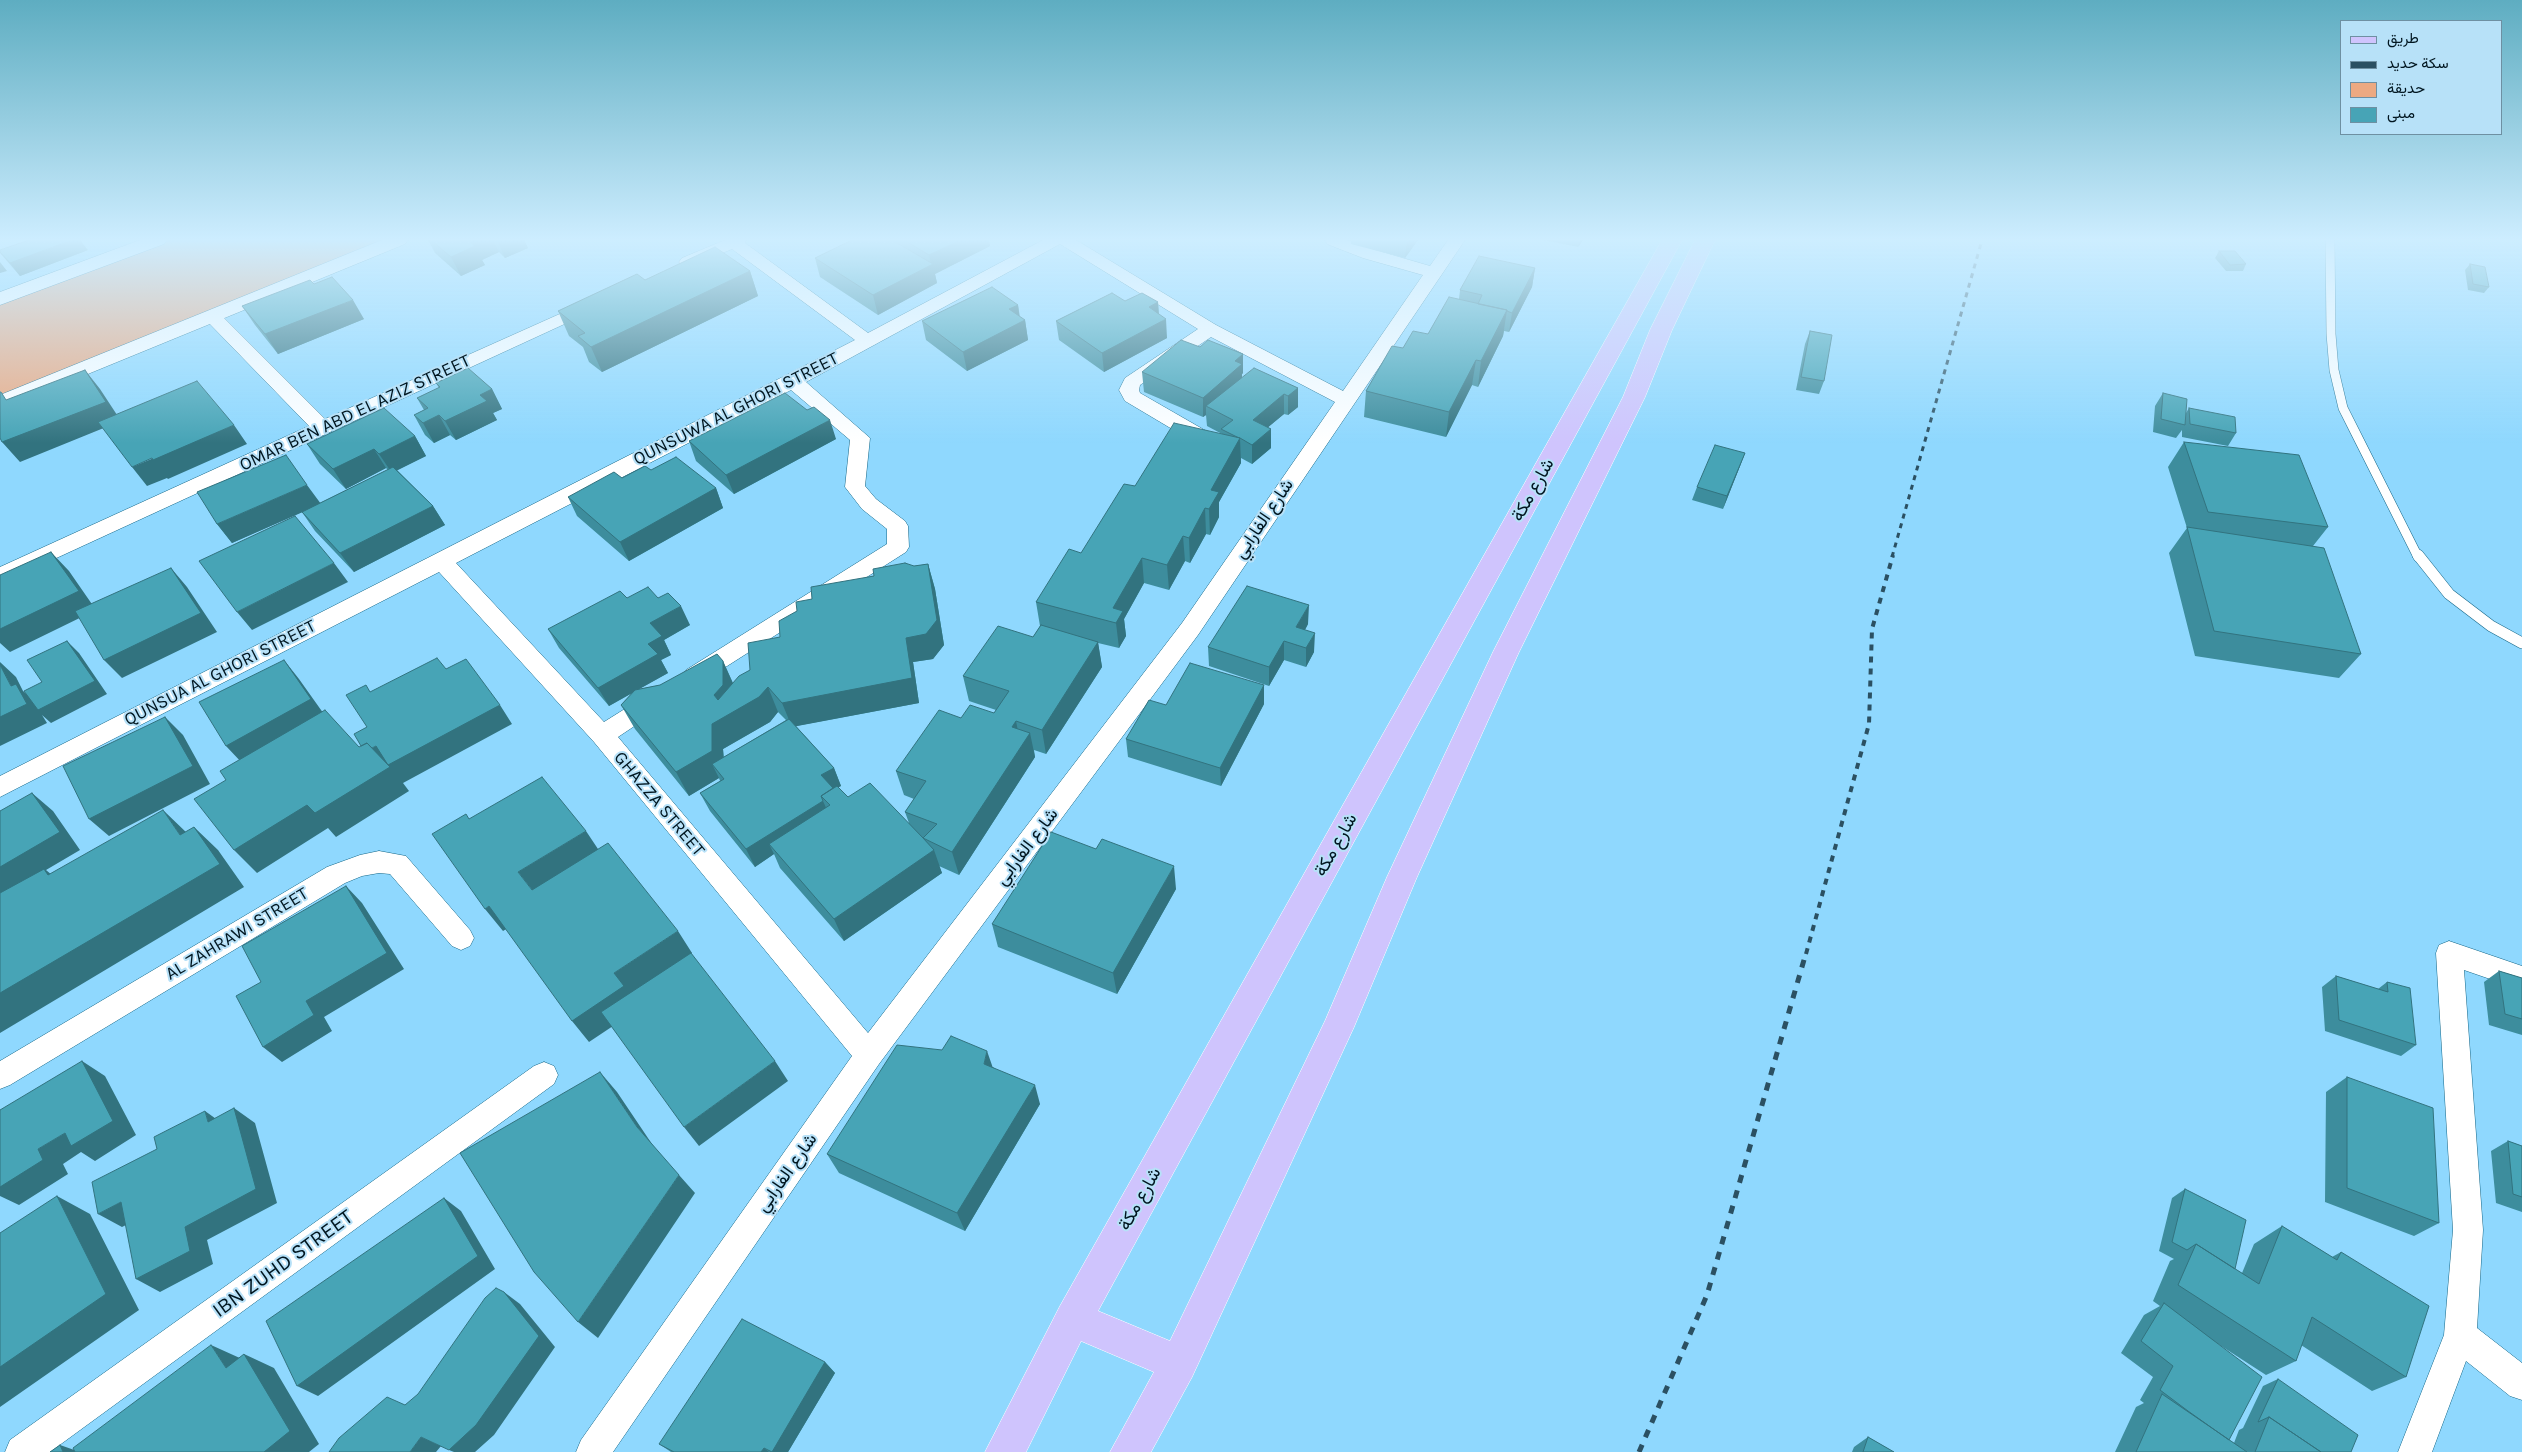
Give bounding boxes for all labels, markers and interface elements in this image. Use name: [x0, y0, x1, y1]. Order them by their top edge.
legend: [2340, 20, 2502, 135]
text: طريق: [2387, 29, 2419, 47]
text: سكة حديد: [2387, 54, 2449, 72]
text: حديقة: [2387, 79, 2425, 97]
text: مبنى: [2387, 104, 2415, 122]
street label: QUNSUWA AL GHORI STREET: [630, 348, 842, 470]
street label: OMAR BEN ABD EL AZIZ STREET: [236, 350, 474, 476]
street label: شارع مكة: [1507, 455, 1559, 525]
street label: شارع الفارابي: [1230, 475, 1298, 563]
street label: QUNSUA AL GHORI STREET: [121, 615, 319, 731]
street label: GHAZZA STREET: [609, 747, 709, 861]
street label: شارع الفارابي: [991, 804, 1063, 890]
street label: شارع مكة: [1310, 810, 1362, 880]
street label: AL ZAHRAWI STREET: [162, 883, 312, 985]
street label: شارع الفارابي: [752, 1129, 822, 1217]
street label: شارع مكة: [1114, 1164, 1166, 1234]
street label: IBN ZUHD STREET: [208, 1205, 358, 1323]

